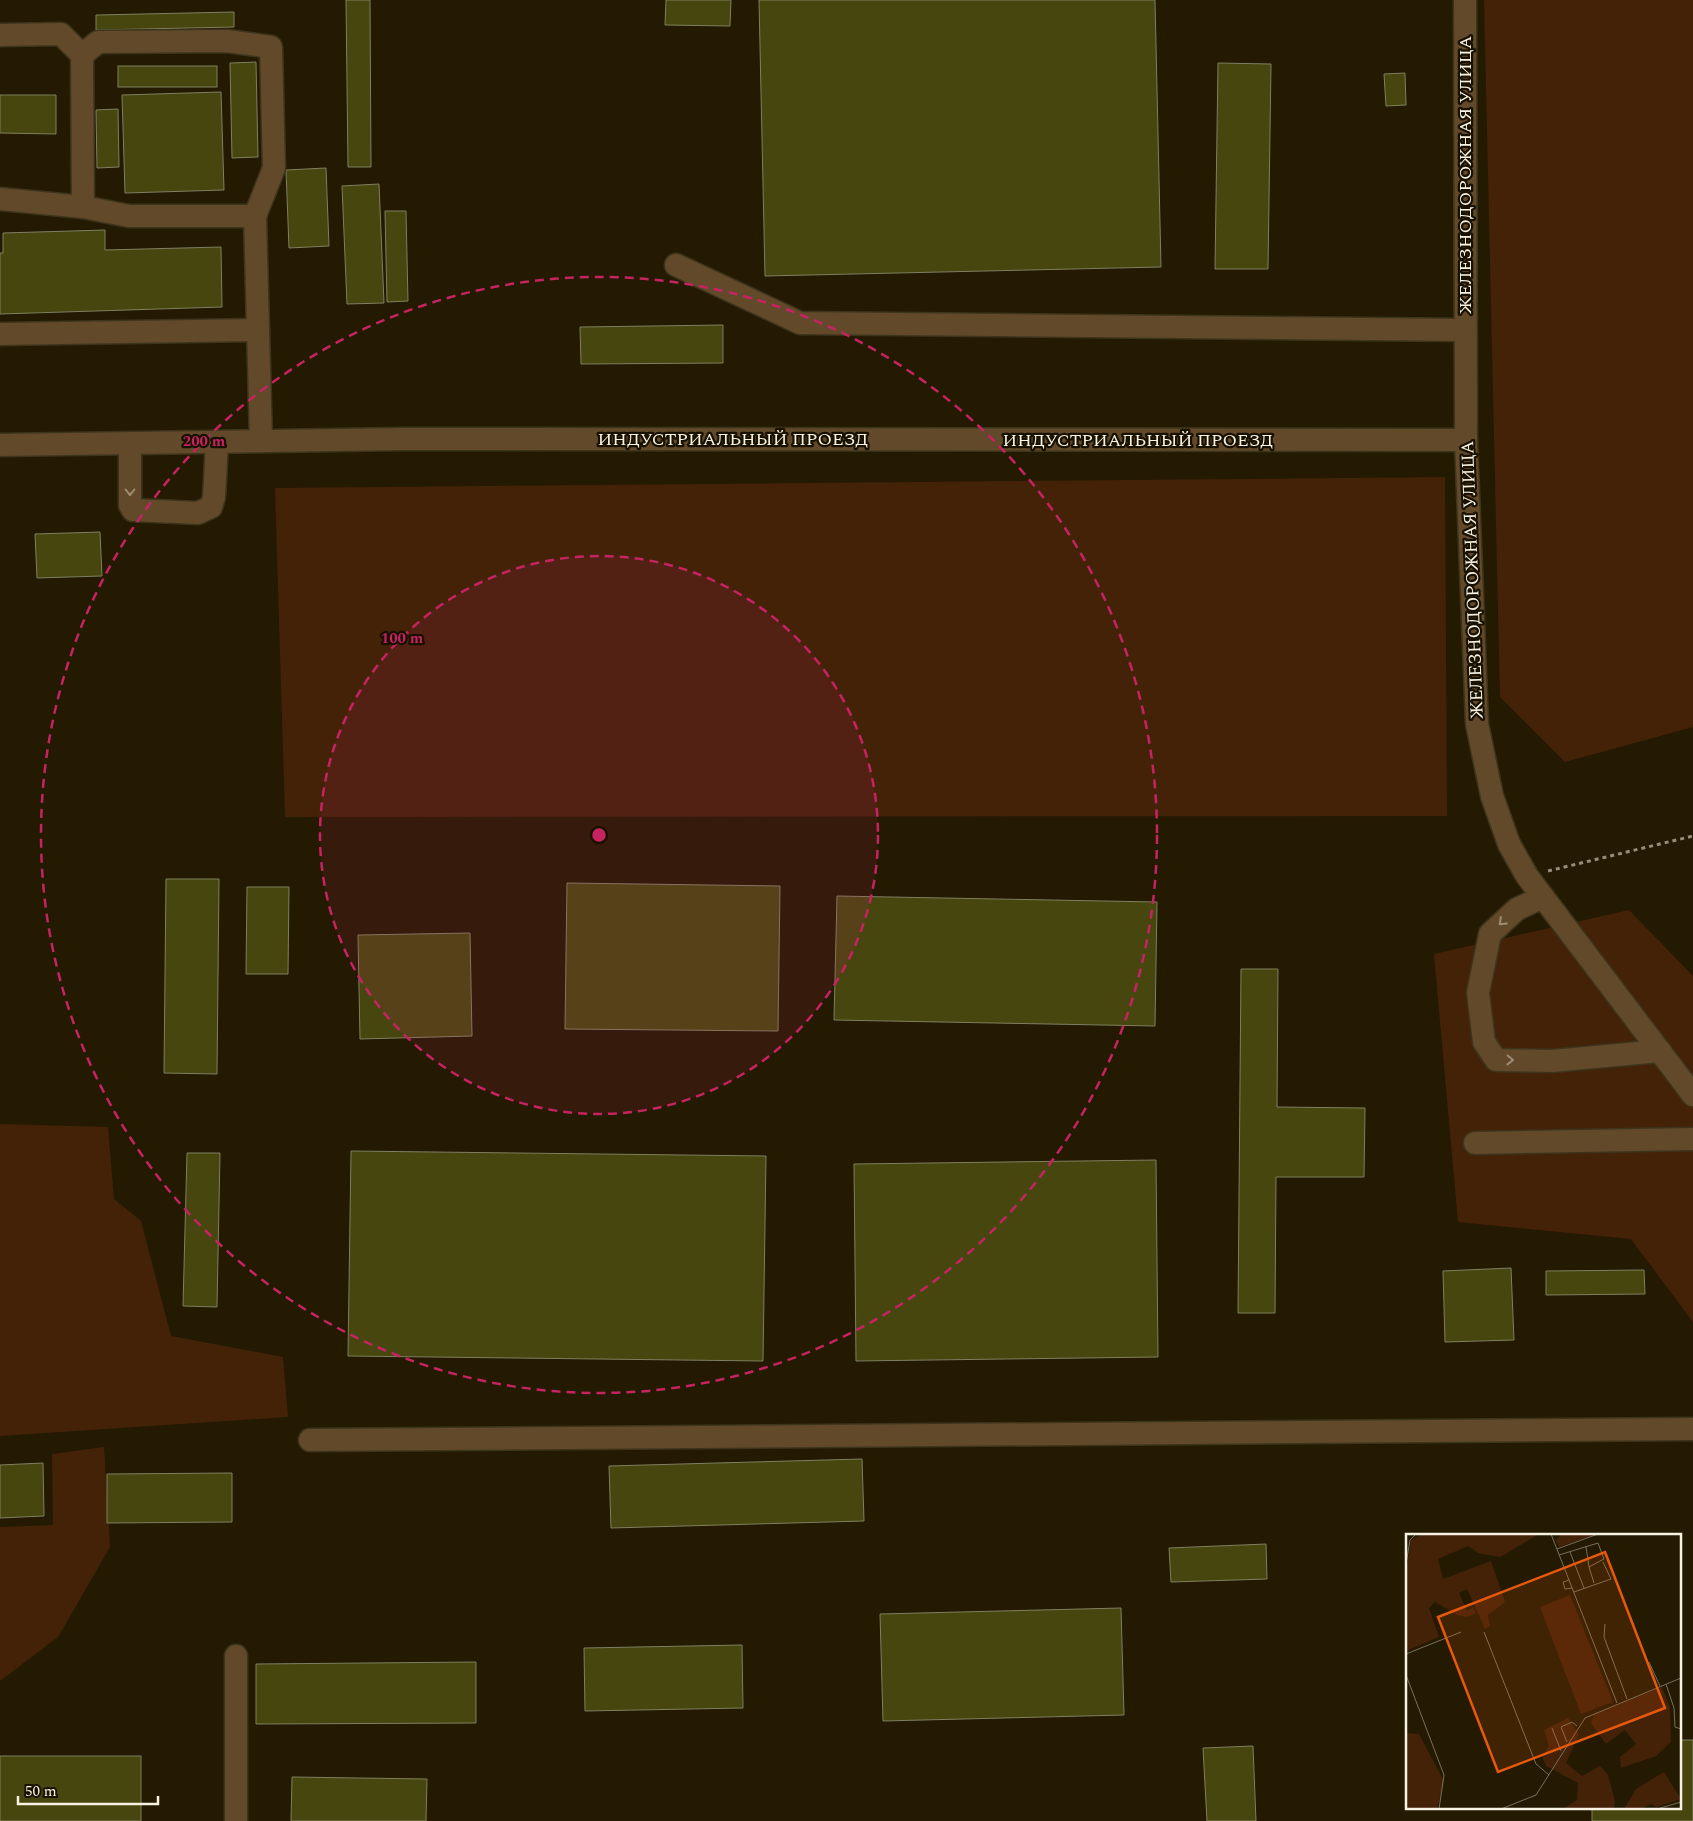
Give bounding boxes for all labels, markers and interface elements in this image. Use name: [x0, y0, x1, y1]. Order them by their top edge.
street label: ЖЕЛЕЗНОДОРОЖНАЯ УЛИЦА: [1452, 36, 1479, 314]
street label: ИНДУСТРИАЛЬНЫЙ ПРОЕЗД: [598, 426, 868, 453]
street label: ИНДУСТРИАЛЬНЫЙ ПРОЕЗД: [1003, 427, 1273, 454]
text: 200 m: [183, 430, 226, 453]
street label: ЖЕЛЕЗНОДОРОЖНАЯ УЛИЦА: [1454, 440, 1491, 720]
one-way arrow: [125, 488, 135, 496]
text: 100 m: [381, 627, 424, 650]
centre of rings: [590, 826, 608, 844]
one-way arrow: [1499, 917, 1508, 926]
one-way arrow: [1507, 1055, 1515, 1066]
inset map: [1406, 1534, 1680, 1808]
scale bar: [18, 1774, 158, 1806]
text: 50 m: [25, 1780, 57, 1803]

